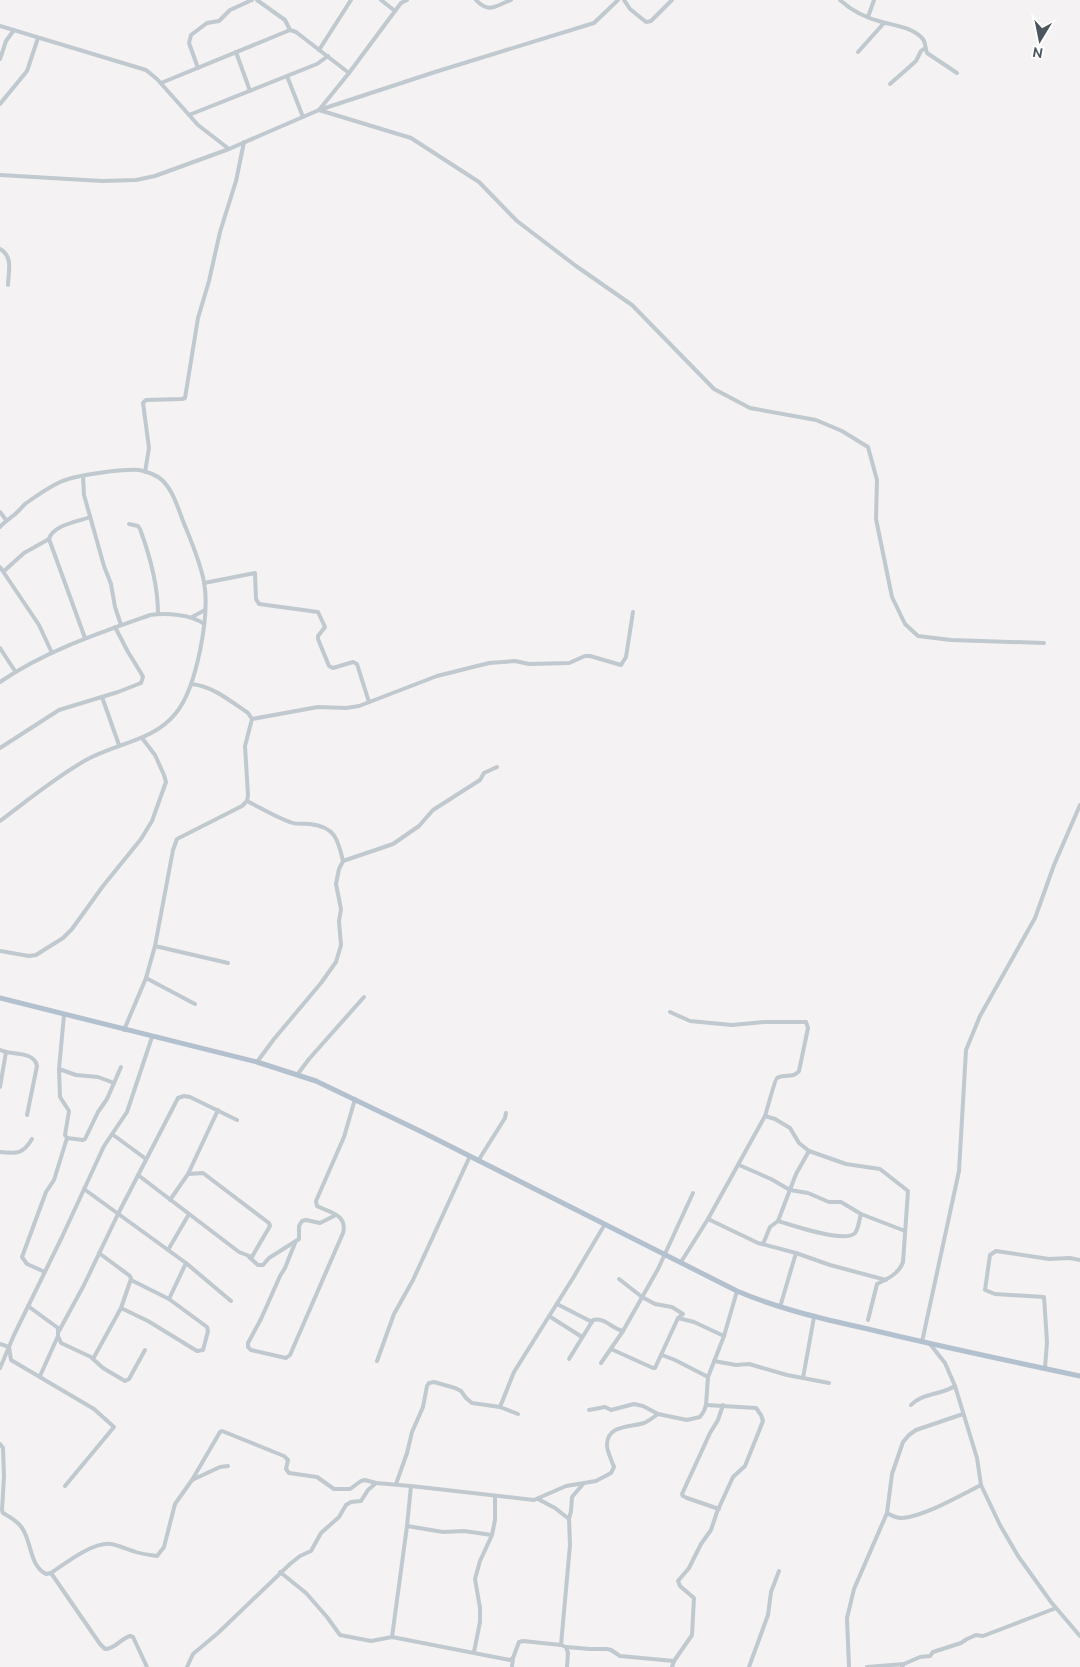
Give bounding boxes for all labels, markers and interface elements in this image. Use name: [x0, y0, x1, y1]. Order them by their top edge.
north arrow: [1015, 15, 1065, 65]
text: N: [1031, 44, 1044, 62]

